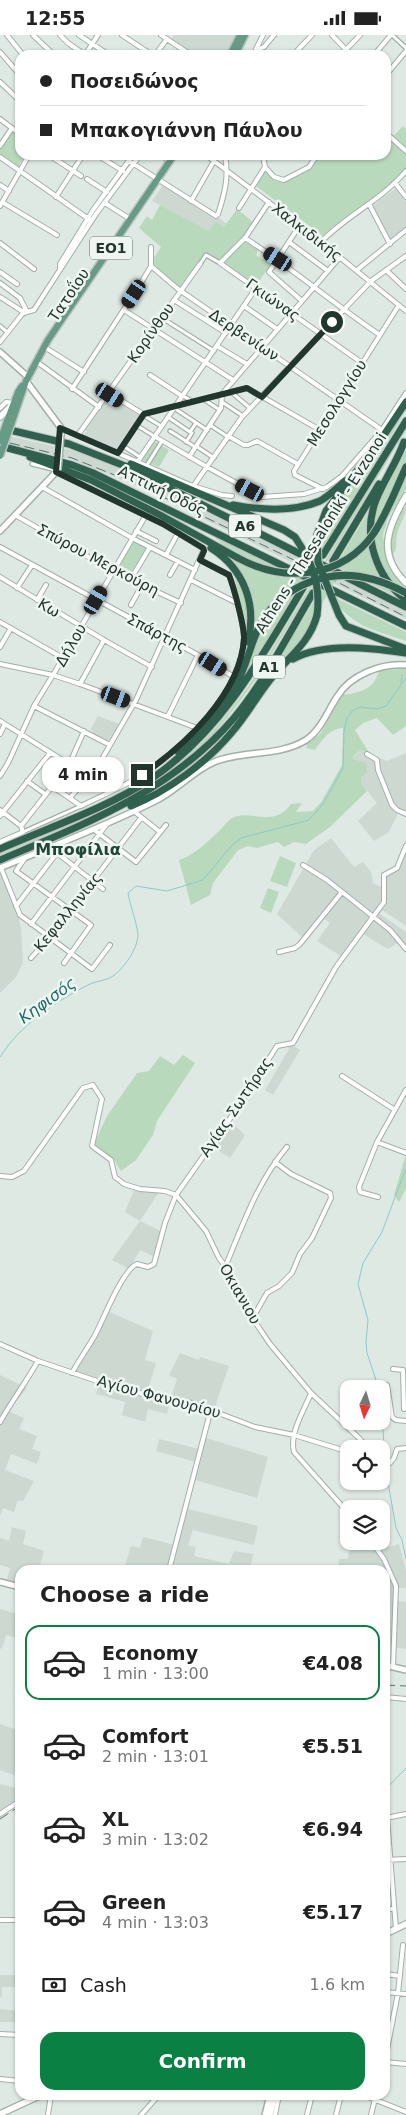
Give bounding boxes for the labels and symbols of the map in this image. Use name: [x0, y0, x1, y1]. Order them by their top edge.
street label: Χαλκιδικής: [268, 199, 346, 265]
road number: ΕΟ1: [90, 237, 132, 259]
car: [261, 245, 294, 273]
street label: Τατοΐου: [42, 264, 93, 326]
street label: Γκιώνας: [242, 275, 304, 325]
car: [119, 277, 148, 311]
street label: Κορίνθου: [124, 300, 178, 366]
street label: Δερβενίων: [206, 305, 282, 365]
route start: [321, 311, 343, 333]
street label: Μεσολογγίου: [303, 356, 371, 450]
car: [93, 381, 126, 409]
street label: Athens - Thessaloniki - Evzonoi: [252, 430, 390, 636]
street label: Αττική Οδός: [115, 462, 209, 520]
car: [233, 476, 266, 504]
road number: Α6: [229, 515, 261, 537]
street label: Σπύρου Μερκούρη: [34, 520, 162, 600]
car: [82, 583, 109, 617]
street label: Κω: [35, 595, 63, 621]
street label: Σπάρτης: [124, 610, 190, 656]
street label: Δήλου: [52, 620, 90, 670]
car: [196, 650, 229, 678]
road number: Α1: [253, 655, 285, 679]
car: [99, 685, 132, 709]
callout: 4 min: [42, 757, 124, 793]
route end: [131, 764, 153, 786]
district label: Μποφίλια: [35, 840, 121, 859]
street label: Κεφαλληνίας: [30, 869, 106, 955]
water label: Κηφισός: [15, 973, 80, 1027]
street label: Αγίας Σωτήρας: [196, 1054, 276, 1160]
street label: Οκιανιου: [215, 1261, 265, 1327]
street label: Αγίου Φανουρίου: [95, 1372, 223, 1422]
north arrow: [340, 1380, 390, 1430]

